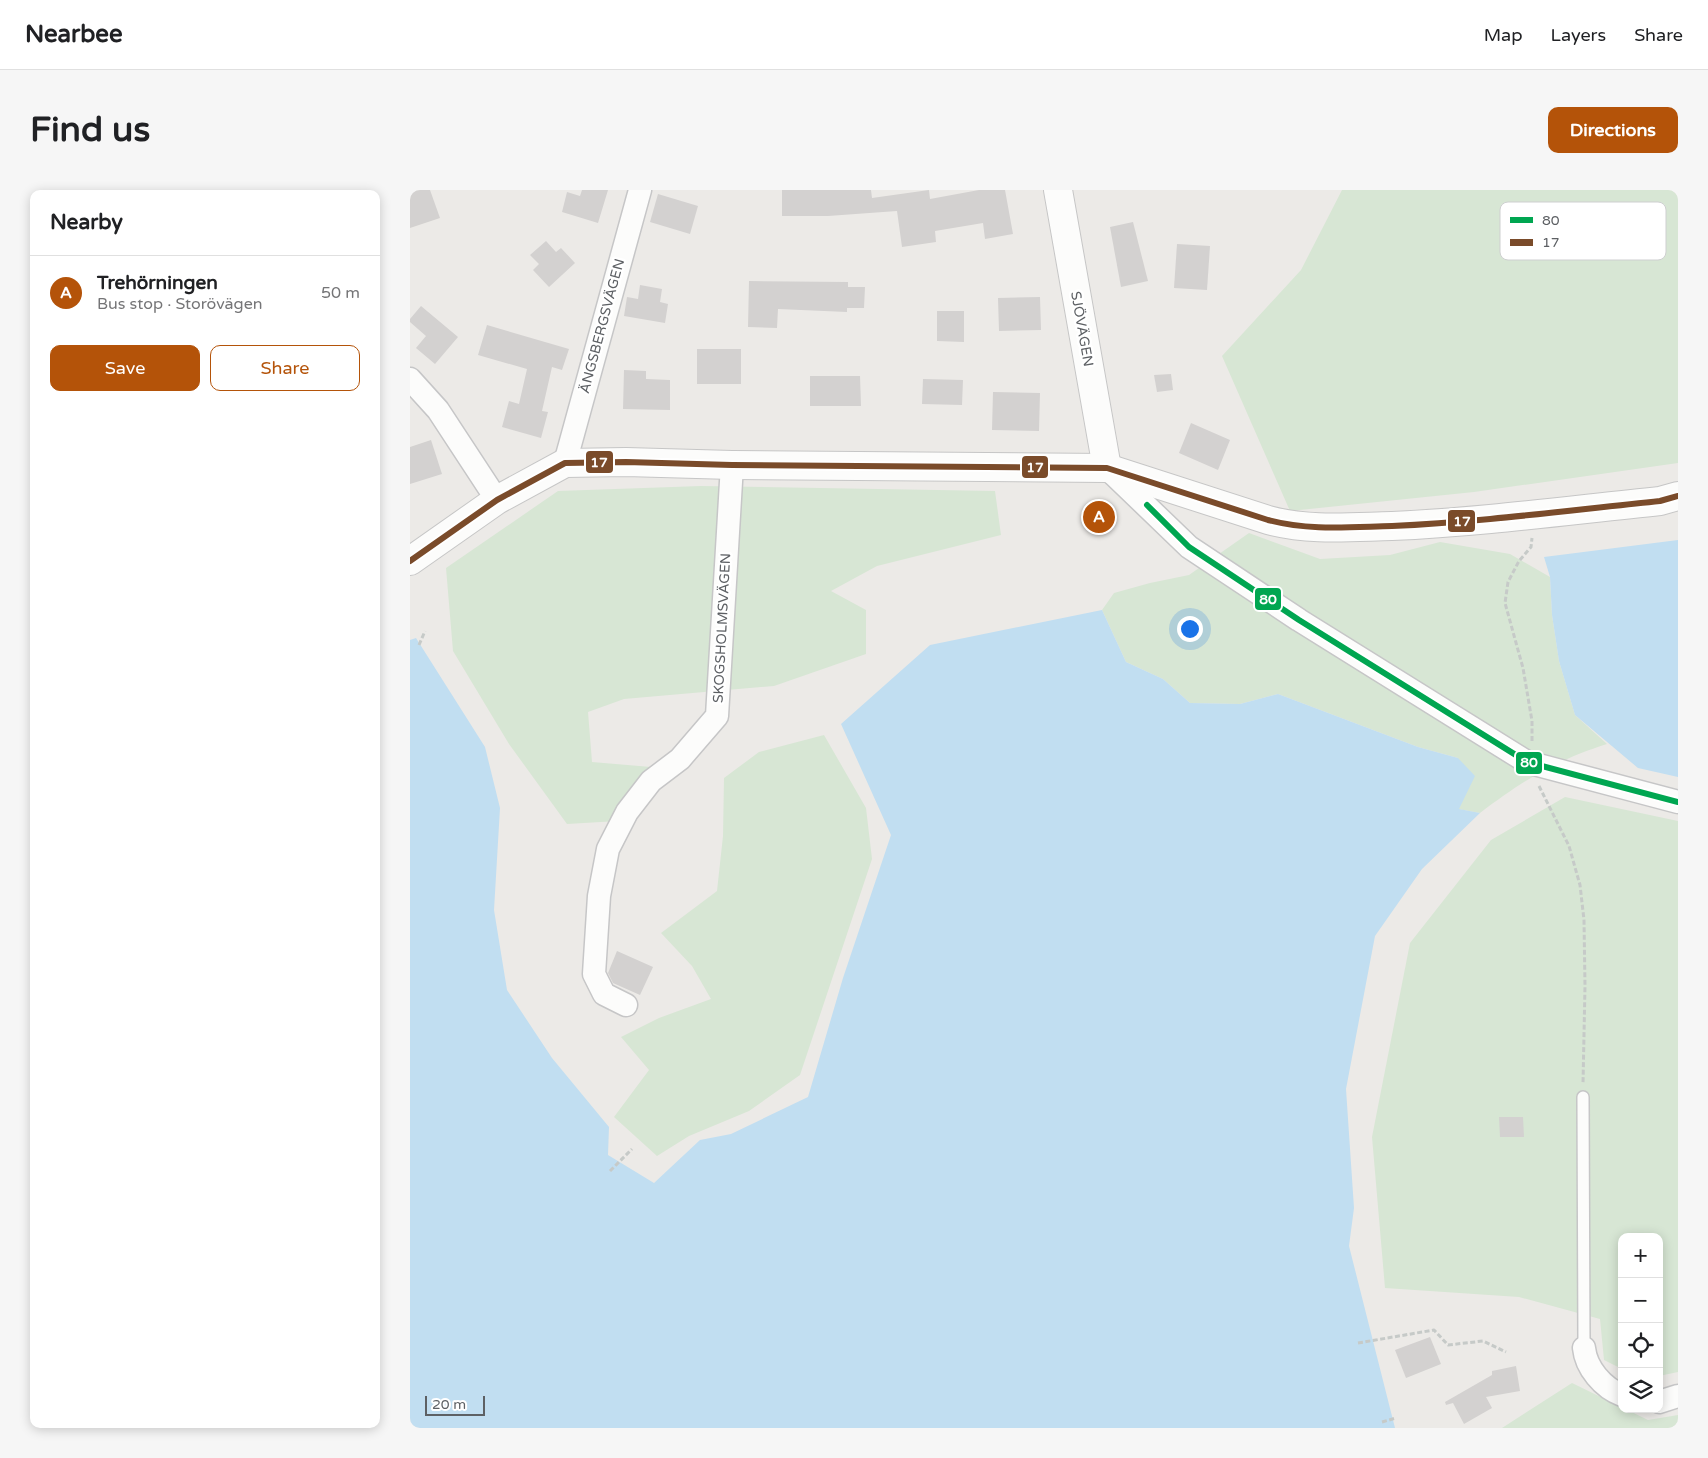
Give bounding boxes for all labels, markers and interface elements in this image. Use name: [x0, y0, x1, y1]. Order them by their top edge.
text: Nearbee: [25, 20, 123, 49]
text: Map: [1484, 24, 1523, 46]
text: Layers: [1551, 24, 1606, 46]
text: Share: [1634, 24, 1683, 46]
button: Directions: [1548, 107, 1678, 153]
text: Find us: [30, 109, 150, 151]
legend: [1500, 202, 1666, 260]
text: Nearby: [50, 210, 123, 235]
text: 80: [1542, 212, 1560, 229]
text: 17: [1542, 234, 1560, 251]
street label: ÄNGSBERGSVÄGEN: [576, 257, 628, 395]
text: Trehörningen: [97, 272, 218, 294]
text: A: [60, 283, 72, 303]
text: 50 m: [321, 283, 360, 303]
street label: SJÖVÄGEN: [1067, 290, 1097, 368]
text: Bus stop · Storövägen: [97, 294, 263, 314]
button: Save: [50, 345, 200, 391]
button: Share: [210, 345, 360, 391]
line badge: 17: [585, 450, 614, 474]
text: 17: [590, 454, 608, 471]
line badge: 17: [1021, 455, 1049, 479]
text: 17: [1026, 459, 1044, 476]
pin: A: [1083, 498, 1115, 536]
line badge: 17: [1447, 509, 1476, 533]
text: 17: [1453, 513, 1471, 530]
street label: SKOGSHOLMSVÄGEN: [710, 552, 734, 704]
line badge: 80: [1254, 587, 1282, 611]
text: 80: [1259, 591, 1277, 608]
your location: [1177, 616, 1203, 642]
line badge: 80: [1515, 751, 1543, 775]
text: 80: [1520, 754, 1538, 771]
map controls: [1618, 1233, 1663, 1413]
button: +: [1618, 1233, 1663, 1278]
button: −: [1618, 1278, 1663, 1323]
button: locate: [1618, 1323, 1663, 1368]
button: layers: [1618, 1368, 1663, 1413]
scale bar: [425, 1393, 485, 1416]
text: 20 m: [432, 1396, 466, 1413]

